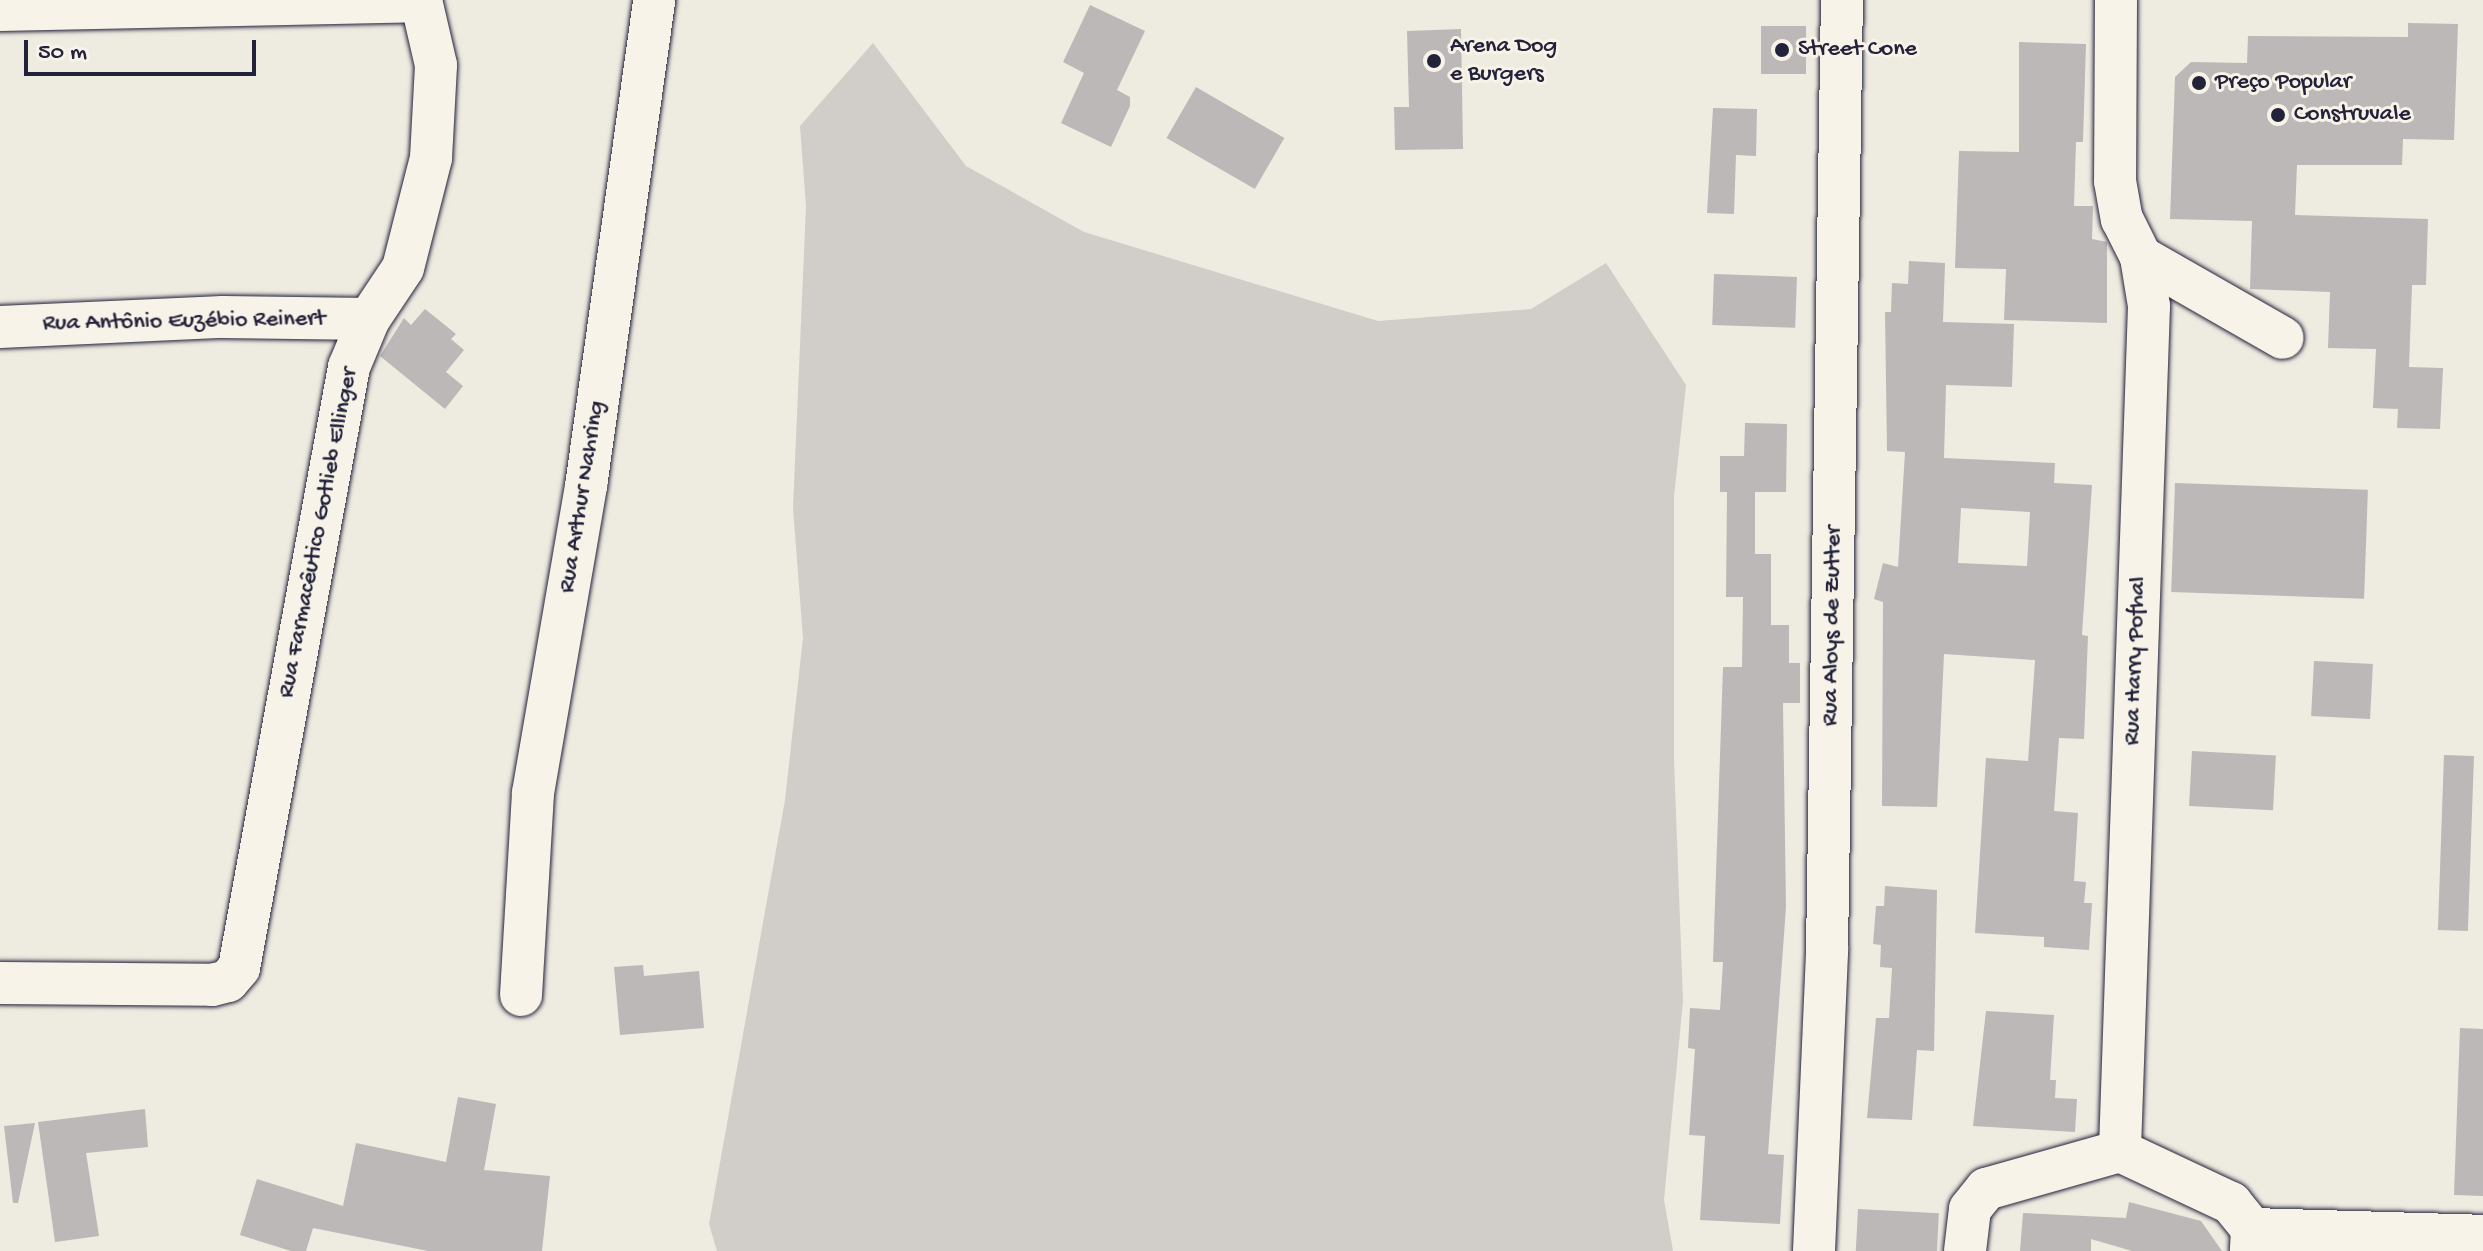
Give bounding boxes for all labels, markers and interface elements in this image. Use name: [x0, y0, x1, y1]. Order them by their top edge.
scale bar: [28, 24, 260, 74]
place label: Arena Dog e Burgers: [1450, 33, 1557, 89]
place label: Street Cone: [1798, 36, 1917, 64]
text: 50 m: [38, 39, 87, 68]
marker: Street Cone: [1773, 41, 1791, 59]
marker: Arena Dog e Burgers: [1425, 52, 1443, 70]
place label: Preço Popular: [2215, 69, 2351, 97]
marker: Preço Popular: [2190, 74, 2208, 92]
place label: Construvale: [2294, 101, 2411, 129]
marker: Construvale: [2269, 106, 2287, 124]
street label: Rua Antônio Euzébio Reinert: [42, 305, 326, 339]
street label: Rua Farmacêutico Gotlieb Ellinger: [273, 365, 365, 701]
street label: Rua Arthur Nahring: [554, 399, 612, 595]
street label: Rua Aloys de Zutter: [1817, 526, 1849, 726]
street label: Rua Harry Pofhal: [2119, 576, 2153, 746]

